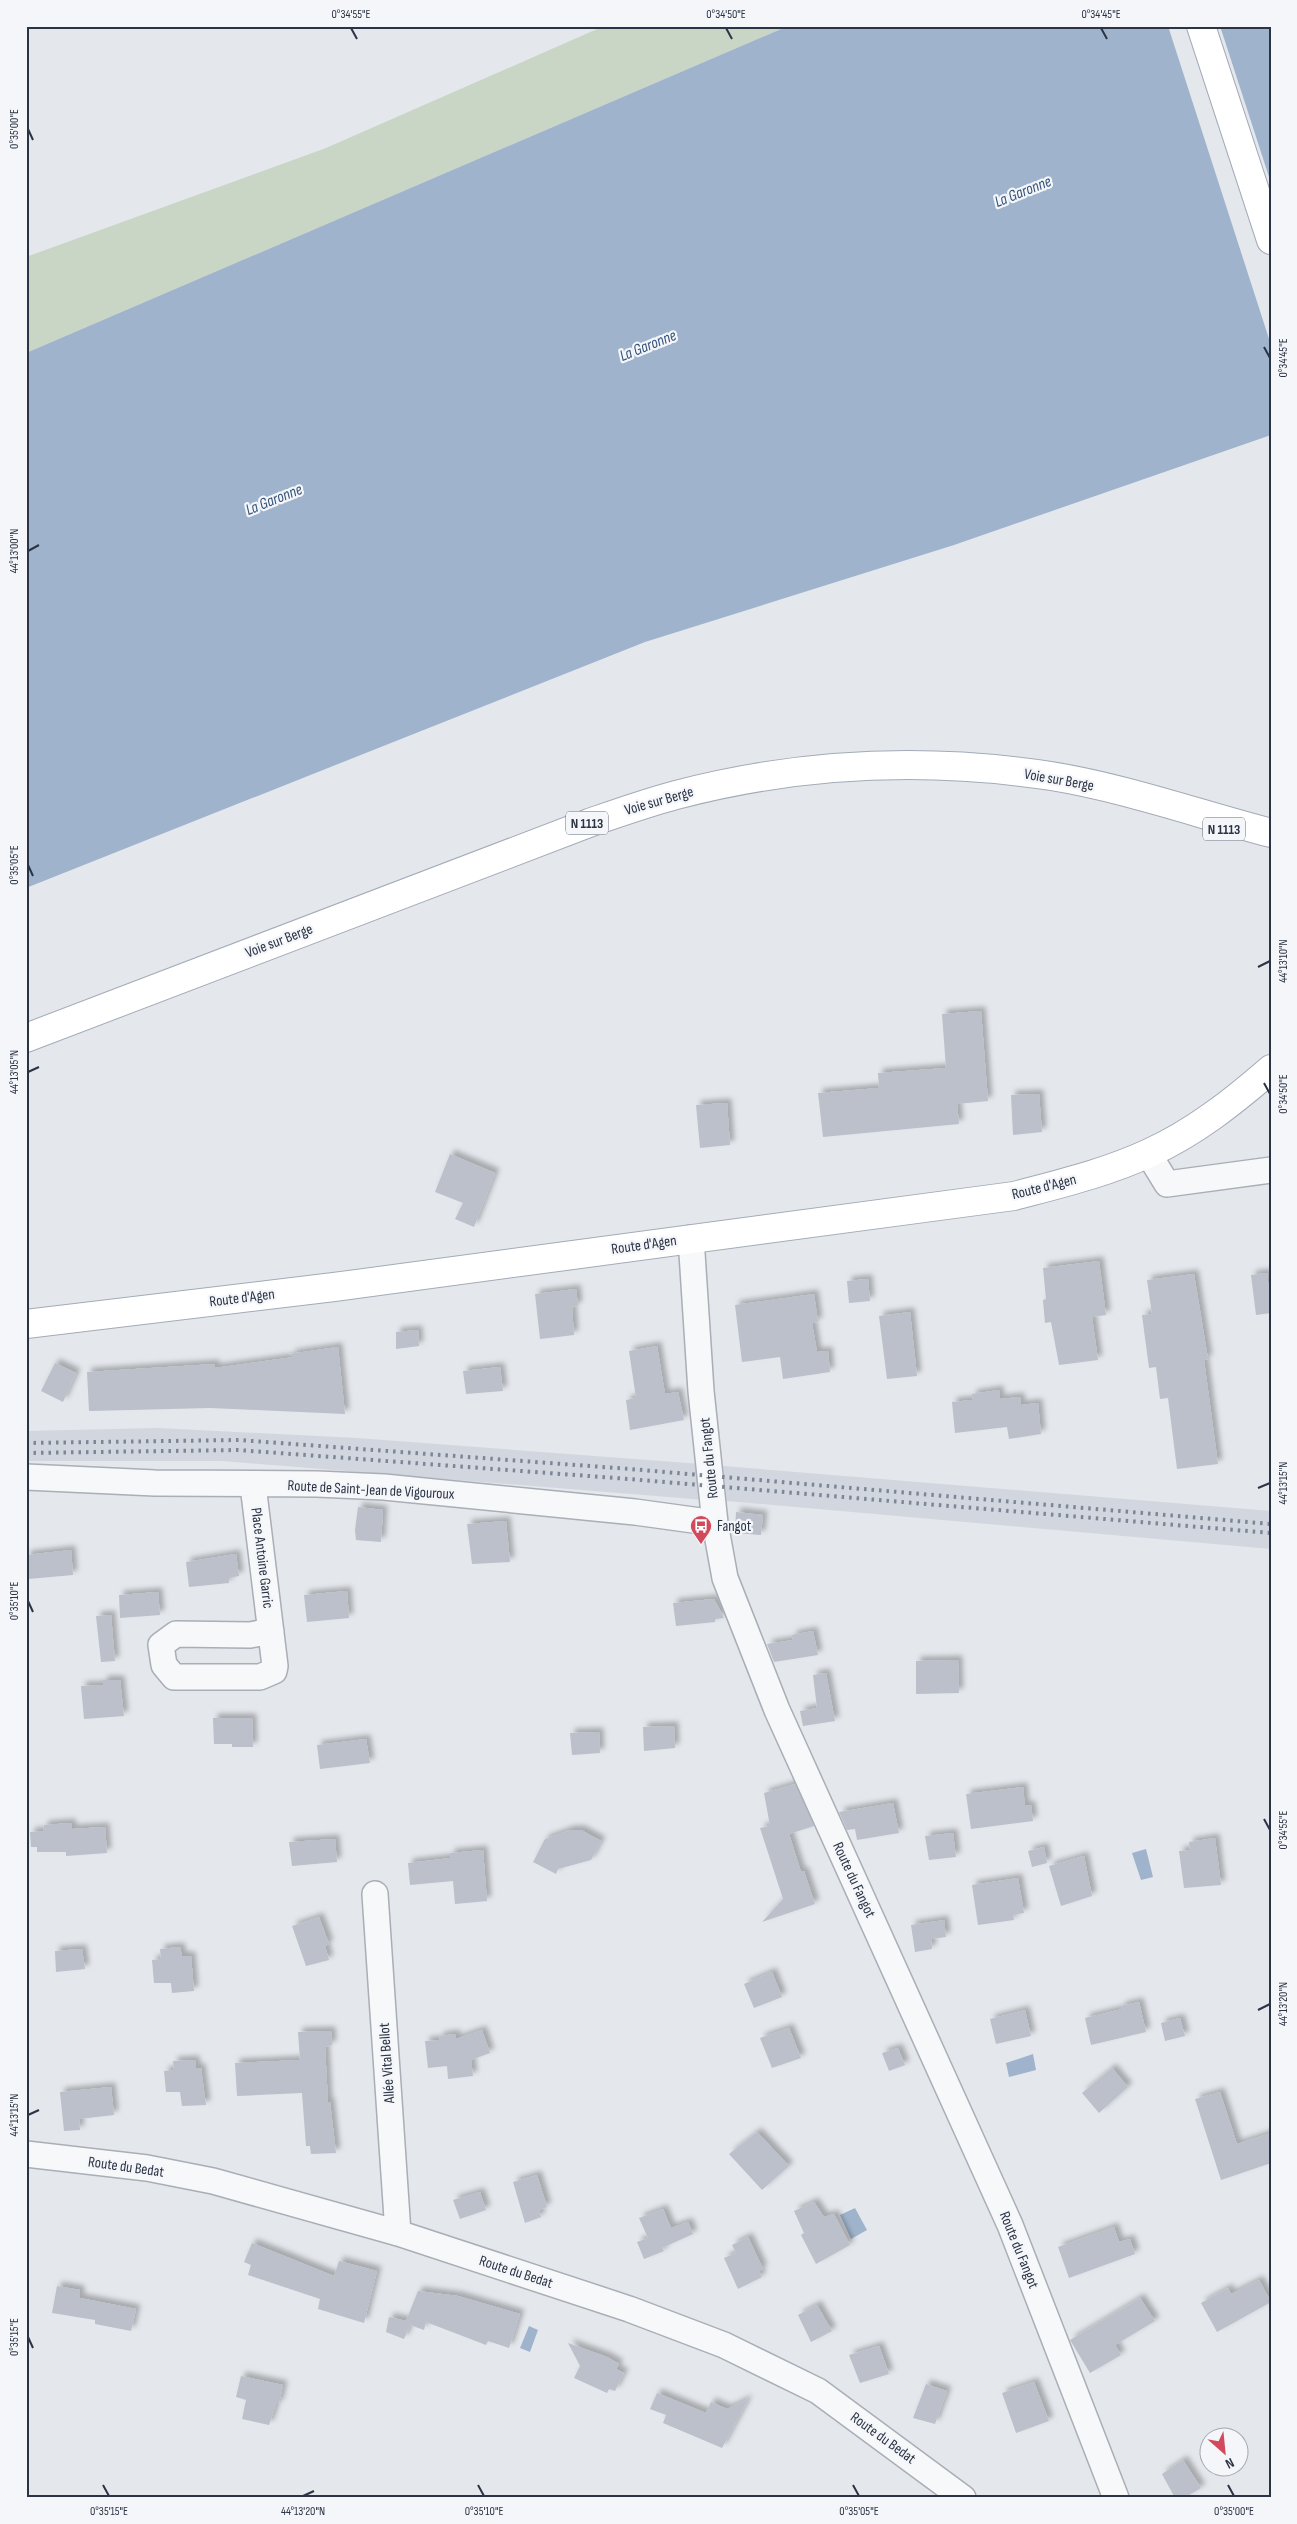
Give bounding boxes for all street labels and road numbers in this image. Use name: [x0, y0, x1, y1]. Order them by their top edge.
street label: Voie sur Berge: [1023, 765, 1095, 795]
street label: Voie sur Berge: [622, 782, 696, 820]
road number: N 1113: [566, 811, 608, 834]
road number: N 1113: [1203, 818, 1245, 841]
street label: Voie sur Berge: [243, 919, 315, 963]
street label: Route d'Agen: [1010, 1170, 1078, 1204]
street label: Route d'Agen: [610, 1231, 678, 1259]
street label: Route d'Agen: [208, 1285, 276, 1311]
street label: Route du Fangot: [695, 1416, 723, 1499]
street label: Route de Saint-Jean de Vigouroux: [287, 1476, 455, 1504]
street label: Place Antoine Garric: [246, 1507, 278, 1609]
street label: Route du Fangot: [828, 1839, 880, 1921]
street label: Allée Vital Bellot: [375, 2022, 399, 2105]
street label: Route du Bedat: [87, 2152, 166, 2182]
street label: Route du Fangot: [995, 2209, 1043, 2292]
street label: Route du Bedat: [477, 2251, 556, 2293]
street label: Route du Bedat: [847, 2408, 920, 2468]

